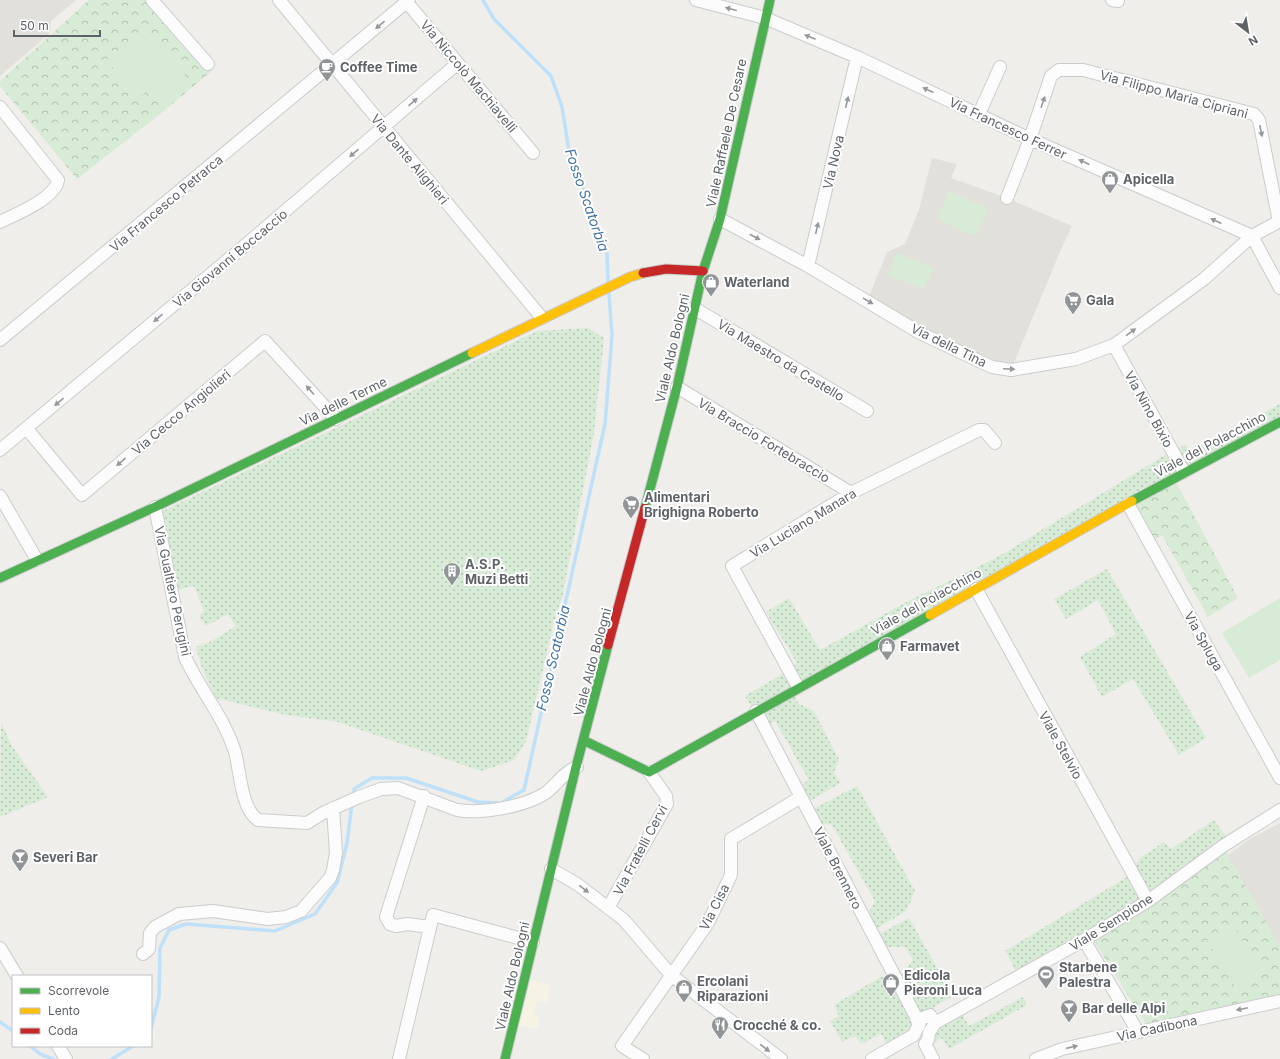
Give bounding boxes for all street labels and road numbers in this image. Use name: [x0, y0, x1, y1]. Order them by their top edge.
street label: Via Niccolò Machiavelli: [417, 17, 521, 135]
street label: Viale Raffaele De Cesare: [702, 57, 750, 209]
street label: Via Filippo Maria Cipriani: [1098, 66, 1250, 122]
street label: Via Francesco Ferrer: [947, 94, 1069, 162]
street label: Via Dante Alighieri: [368, 111, 452, 207]
street label: Via Nova: [819, 133, 847, 191]
street label: Via Francesco Petrarca: [106, 151, 226, 255]
street label: Via Giovanni Boccaccio: [169, 205, 291, 311]
street label: Viale Aldo Bologni: [652, 292, 692, 404]
street label: Via Maestro da Castello: [715, 316, 848, 404]
street label: Via della Tina: [908, 320, 990, 370]
street label: Via Cecco Angiolieri: [128, 366, 234, 458]
street label: Via Nino Bixio: [1121, 368, 1177, 450]
street label: Via delle Terme: [297, 373, 389, 429]
street label: Via Braccio Fortebraccio: [695, 394, 833, 486]
street label: Viale del Polacchino: [1152, 408, 1269, 480]
street label: Via Luciano Manara: [747, 485, 859, 561]
street label: Via Gualtiero Perugini: [151, 525, 195, 657]
street label: Viale del Polacchino: [868, 564, 984, 638]
street label: Viale Aldo Bologni: [570, 606, 614, 718]
street label: Via Spluga: [1181, 608, 1227, 674]
street label: Viale Stelvio: [1036, 708, 1086, 782]
street label: Via Fratelli Cervi: [609, 802, 671, 898]
street label: Viale Brennero: [810, 824, 866, 912]
street label: Via Cisa: [696, 881, 732, 933]
street label: Viale Sempione: [1066, 890, 1156, 954]
street label: Viale Aldo Bologni: [492, 920, 532, 1032]
street label: Via Cadibona: [1115, 1012, 1199, 1044]

